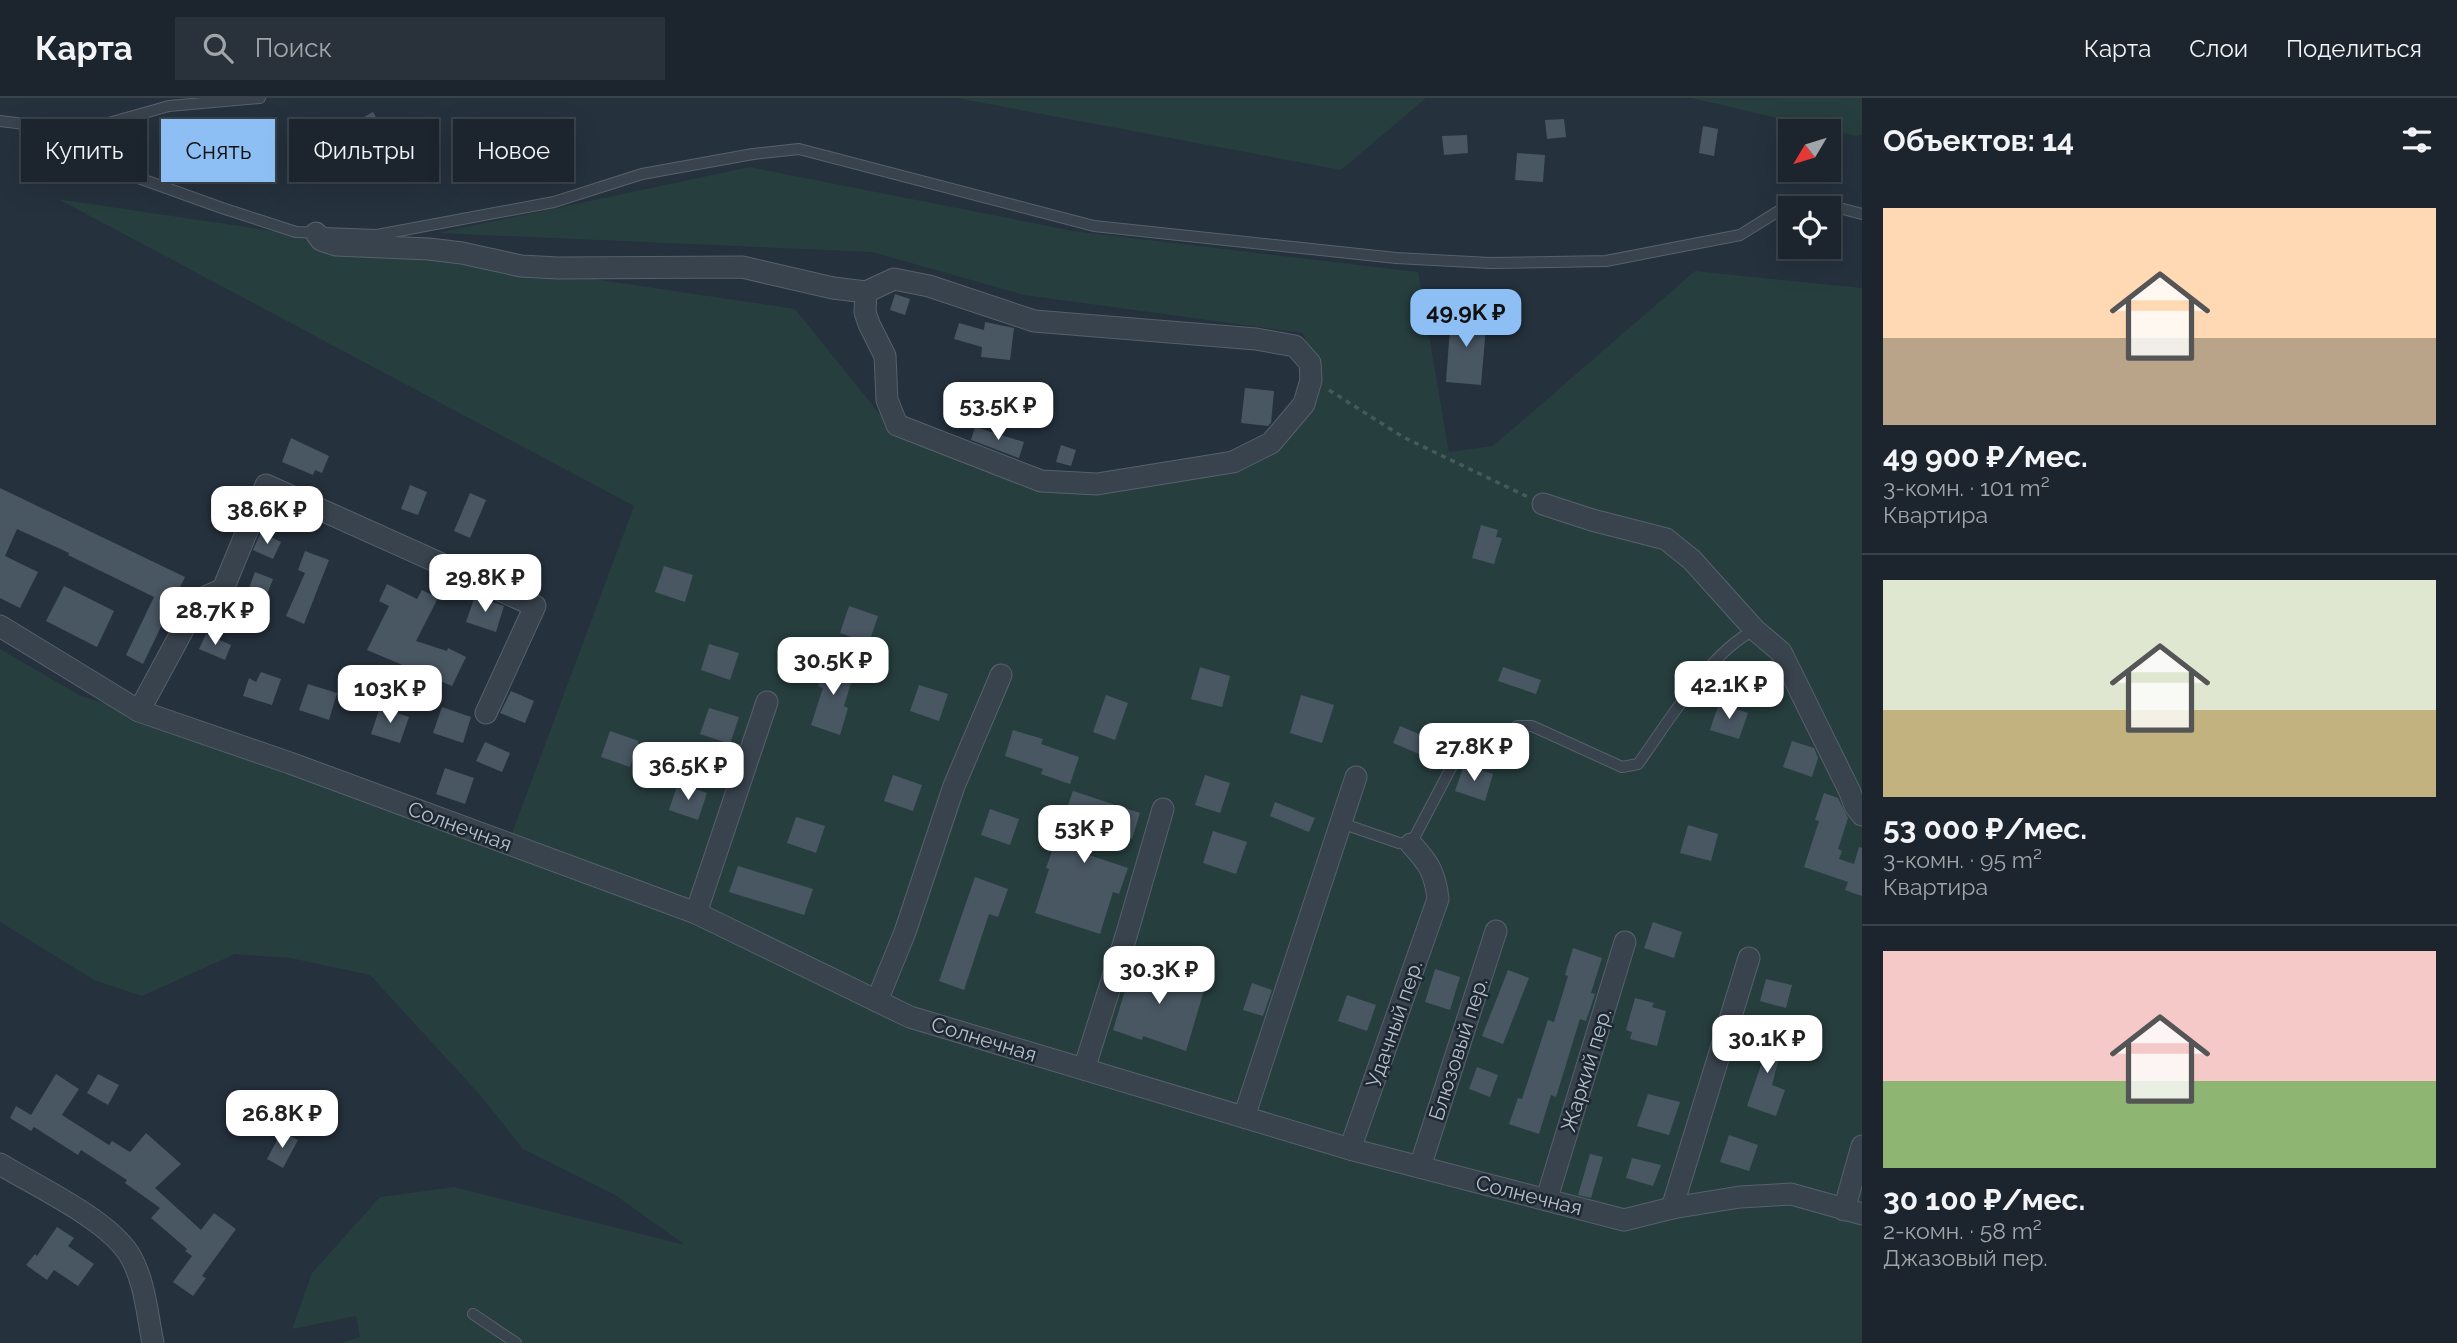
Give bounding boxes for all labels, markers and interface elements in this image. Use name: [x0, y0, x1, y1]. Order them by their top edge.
search box: [175, 17, 665, 80]
text: Карта: [35, 29, 133, 68]
icon: search: [199, 29, 237, 67]
text: Поиск: [255, 33, 332, 63]
text: Карта: [2084, 34, 2151, 63]
text: Слои: [2189, 34, 2248, 63]
text: Поделиться: [2286, 34, 2422, 63]
chip: Купить: [21, 119, 147, 182]
chip: Снять: [161, 119, 275, 182]
chip: Фильтры: [289, 119, 439, 182]
chip: Новое: [453, 119, 574, 182]
north arrow: [1778, 119, 1841, 182]
map controls: [1778, 119, 1841, 259]
icon: filters: [2398, 121, 2436, 159]
text: Объектов: 14: [1883, 123, 2074, 158]
button: locate: [1778, 196, 1841, 259]
icon: home: [2097, 253, 2223, 379]
pin: 49.9K ₽: [1401, 289, 1531, 349]
text: 49.9K ₽: [1426, 298, 1506, 325]
pin: 53.5K ₽: [933, 382, 1063, 442]
text: 53.5K ₽: [959, 391, 1037, 418]
text: 49 900 ₽/мес.: [1883, 439, 2088, 474]
text: 3-комн. · 101 m²: [1883, 474, 2050, 501]
pin: 38.6K ₽: [202, 486, 332, 546]
text: 38.6K ₽: [227, 495, 307, 522]
text: Квартира: [1883, 501, 1988, 528]
pin: 29.8K ₽: [420, 554, 550, 614]
text: 29.8K ₽: [445, 563, 525, 590]
pin: 28.7K ₽: [150, 588, 280, 647]
text: 28.7K ₽: [176, 596, 254, 623]
icon: home: [2097, 625, 2223, 751]
pin: 30.5K ₽: [768, 638, 898, 697]
text: 30.5K ₽: [794, 646, 872, 673]
pin: 42.1K ₽: [1664, 662, 1794, 721]
pin: 103K ₽: [333, 666, 447, 725]
text: 42.1K ₽: [1691, 670, 1767, 697]
text: 103K ₽: [354, 674, 426, 701]
pin: 27.8K ₽: [1409, 724, 1539, 783]
text: 27.8K ₽: [1435, 732, 1513, 759]
pin: 36.5K ₽: [623, 742, 753, 802]
text: 36.5K ₽: [649, 751, 727, 778]
street label: Солнечная: [405, 796, 515, 856]
pin: 53K ₽: [1035, 806, 1133, 865]
text: 53 000 ₽/мес.: [1883, 811, 2087, 846]
text: 53K ₽: [1054, 814, 1114, 841]
text: 3-комн. · 95 m²: [1883, 846, 2042, 873]
text: Квартира: [1883, 873, 1988, 900]
pin: 30.3K ₽: [1094, 946, 1224, 1006]
text: 30.3K ₽: [1120, 955, 1198, 982]
street label: Удачный пер.: [1361, 957, 1427, 1091]
street label: Блюзовый пер.: [1423, 974, 1493, 1124]
icon: home: [2097, 996, 2223, 1122]
street label: Жаркий пер.: [1555, 1005, 1617, 1135]
street label: Солнечная: [928, 1011, 1040, 1067]
pin: 30.1K ₽: [1702, 1016, 1832, 1075]
text: 30.1K ₽: [1728, 1024, 1806, 1051]
pin: 26.8K ₽: [217, 1090, 347, 1150]
text: 26.8K ₽: [242, 1099, 322, 1126]
street label: Солнечная: [1473, 1170, 1585, 1220]
text: 30 100 ₽/мес.: [1883, 1182, 2085, 1217]
text: 2-комн. · 58 m²: [1883, 1217, 2042, 1244]
text: Джазовый пер.: [1883, 1244, 2048, 1271]

